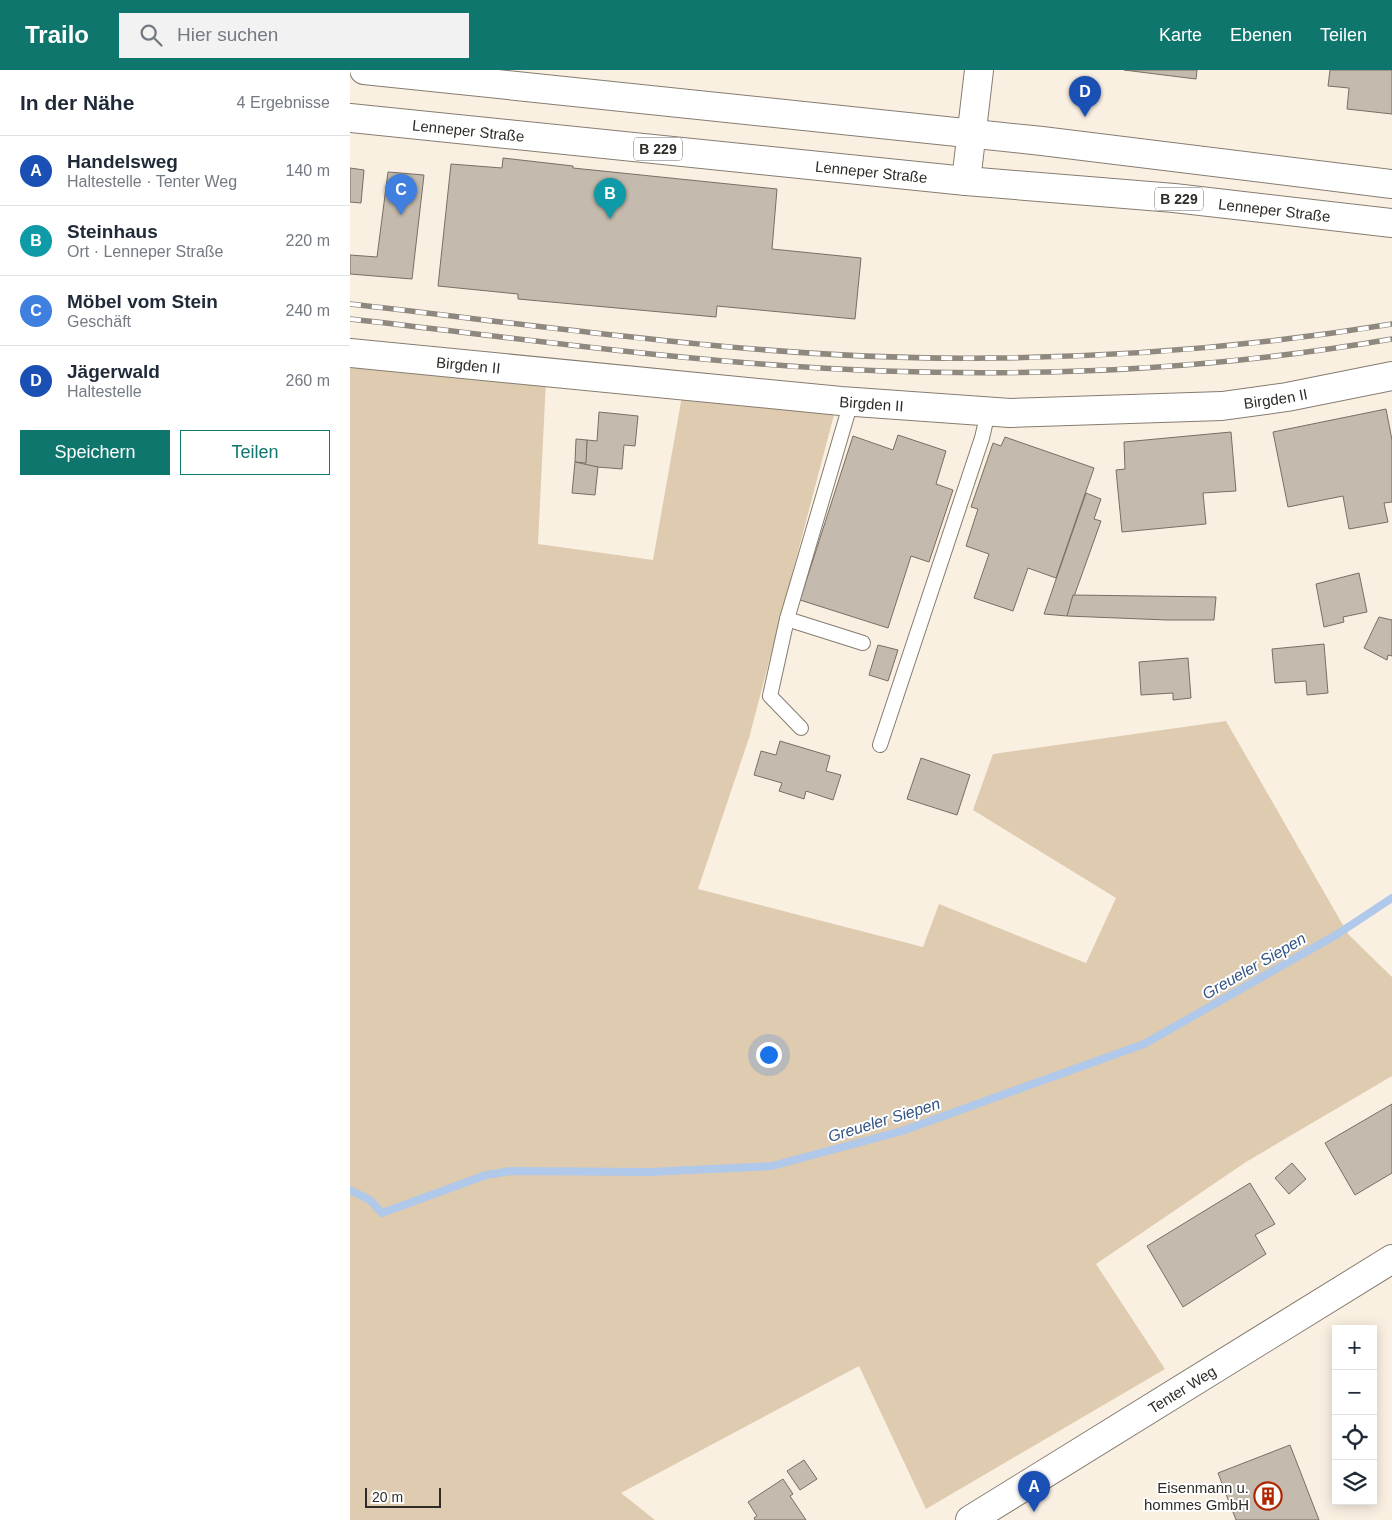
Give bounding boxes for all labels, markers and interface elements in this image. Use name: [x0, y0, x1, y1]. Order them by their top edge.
search box: [119, 13, 469, 58]
text: Trailo: [25, 21, 89, 48]
icon: search: [137, 21, 165, 49]
text: Hier suchen: [177, 24, 278, 45]
text: Karte: [1159, 25, 1202, 45]
text: Ebenen: [1230, 25, 1292, 45]
text: Teilen: [1320, 25, 1367, 45]
pin: D: [1069, 76, 1101, 117]
text: In der Nähe: [20, 91, 134, 114]
text: 4 Ergebnisse: [237, 94, 330, 111]
street label: Lenneper Straße: [411, 116, 525, 144]
road number: B 229: [634, 138, 682, 160]
text: Handelsweg: [67, 151, 178, 172]
street label: Lenneper Straße: [814, 157, 928, 185]
text: A: [30, 162, 42, 179]
text: 140 m: [286, 162, 330, 179]
text: Haltestelle · Tenter Weg: [67, 173, 237, 190]
pin: C: [385, 174, 417, 215]
pin: B: [594, 178, 626, 219]
road number: B 229: [1155, 188, 1203, 210]
street label: Lenneper Straße: [1218, 195, 1331, 224]
text: Steinhaus: [67, 221, 158, 242]
text: B: [30, 232, 42, 249]
text: 220 m: [286, 232, 330, 249]
text: Ort · Lenneper Straße: [67, 243, 224, 260]
text: Möbel vom Stein: [67, 291, 218, 312]
text: C: [30, 302, 42, 319]
text: 240 m: [286, 302, 330, 319]
text: Geschäft: [67, 313, 131, 330]
street label: Birgden II: [436, 353, 501, 376]
text: Jägerwald: [67, 361, 160, 382]
text: D: [30, 372, 42, 389]
text: 260 m: [286, 372, 330, 389]
text: Haltestelle: [67, 383, 142, 400]
street label: Birgden II: [1243, 385, 1309, 411]
street label: Birgden II: [839, 392, 904, 414]
button: Speichern: [20, 430, 170, 475]
button: Teilen: [180, 430, 330, 475]
water label: Greueler Siepen: [1199, 929, 1309, 1002]
your location: [756, 1042, 782, 1068]
water label: Greueler Siepen: [826, 1095, 942, 1145]
map controls: [1332, 1325, 1377, 1505]
button: +: [1332, 1325, 1377, 1370]
street label: Tenter Weg: [1145, 1362, 1219, 1416]
button: −: [1332, 1370, 1377, 1415]
button: locate: [1332, 1415, 1377, 1460]
button: layers: [1332, 1460, 1377, 1505]
pin: A: [1018, 1471, 1050, 1512]
place label: Eisenmann u. hommes GmbH: [1144, 1479, 1249, 1513]
building icon: Eisenmann u. hommes GmbH: [1253, 1481, 1283, 1511]
scale bar: [365, 1485, 441, 1508]
text: 20 m: [372, 1489, 403, 1505]

